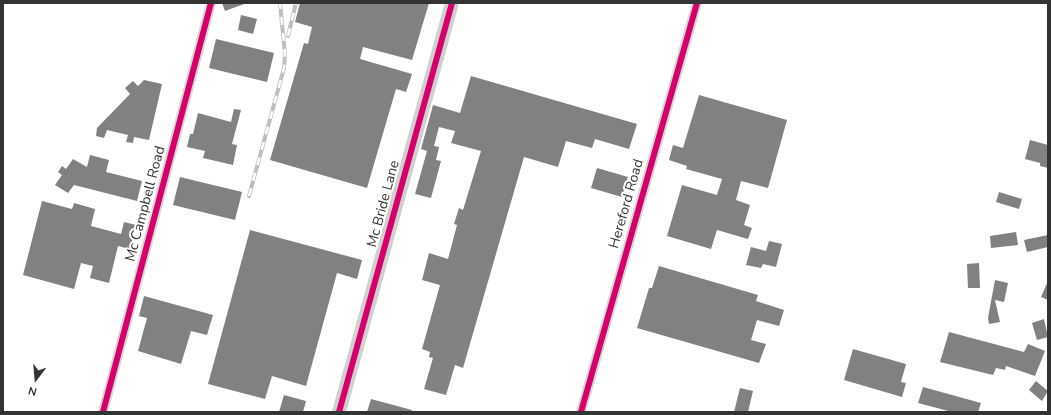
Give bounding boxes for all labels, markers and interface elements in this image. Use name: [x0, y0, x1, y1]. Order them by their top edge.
street label: Mc Campbell Road: [123, 144, 169, 264]
street label: Hereford Road: [606, 157, 648, 251]
street label: Mc Bride Lane: [364, 159, 404, 249]
north arrow: [16, 359, 56, 399]
text: N: [27, 383, 39, 399]

